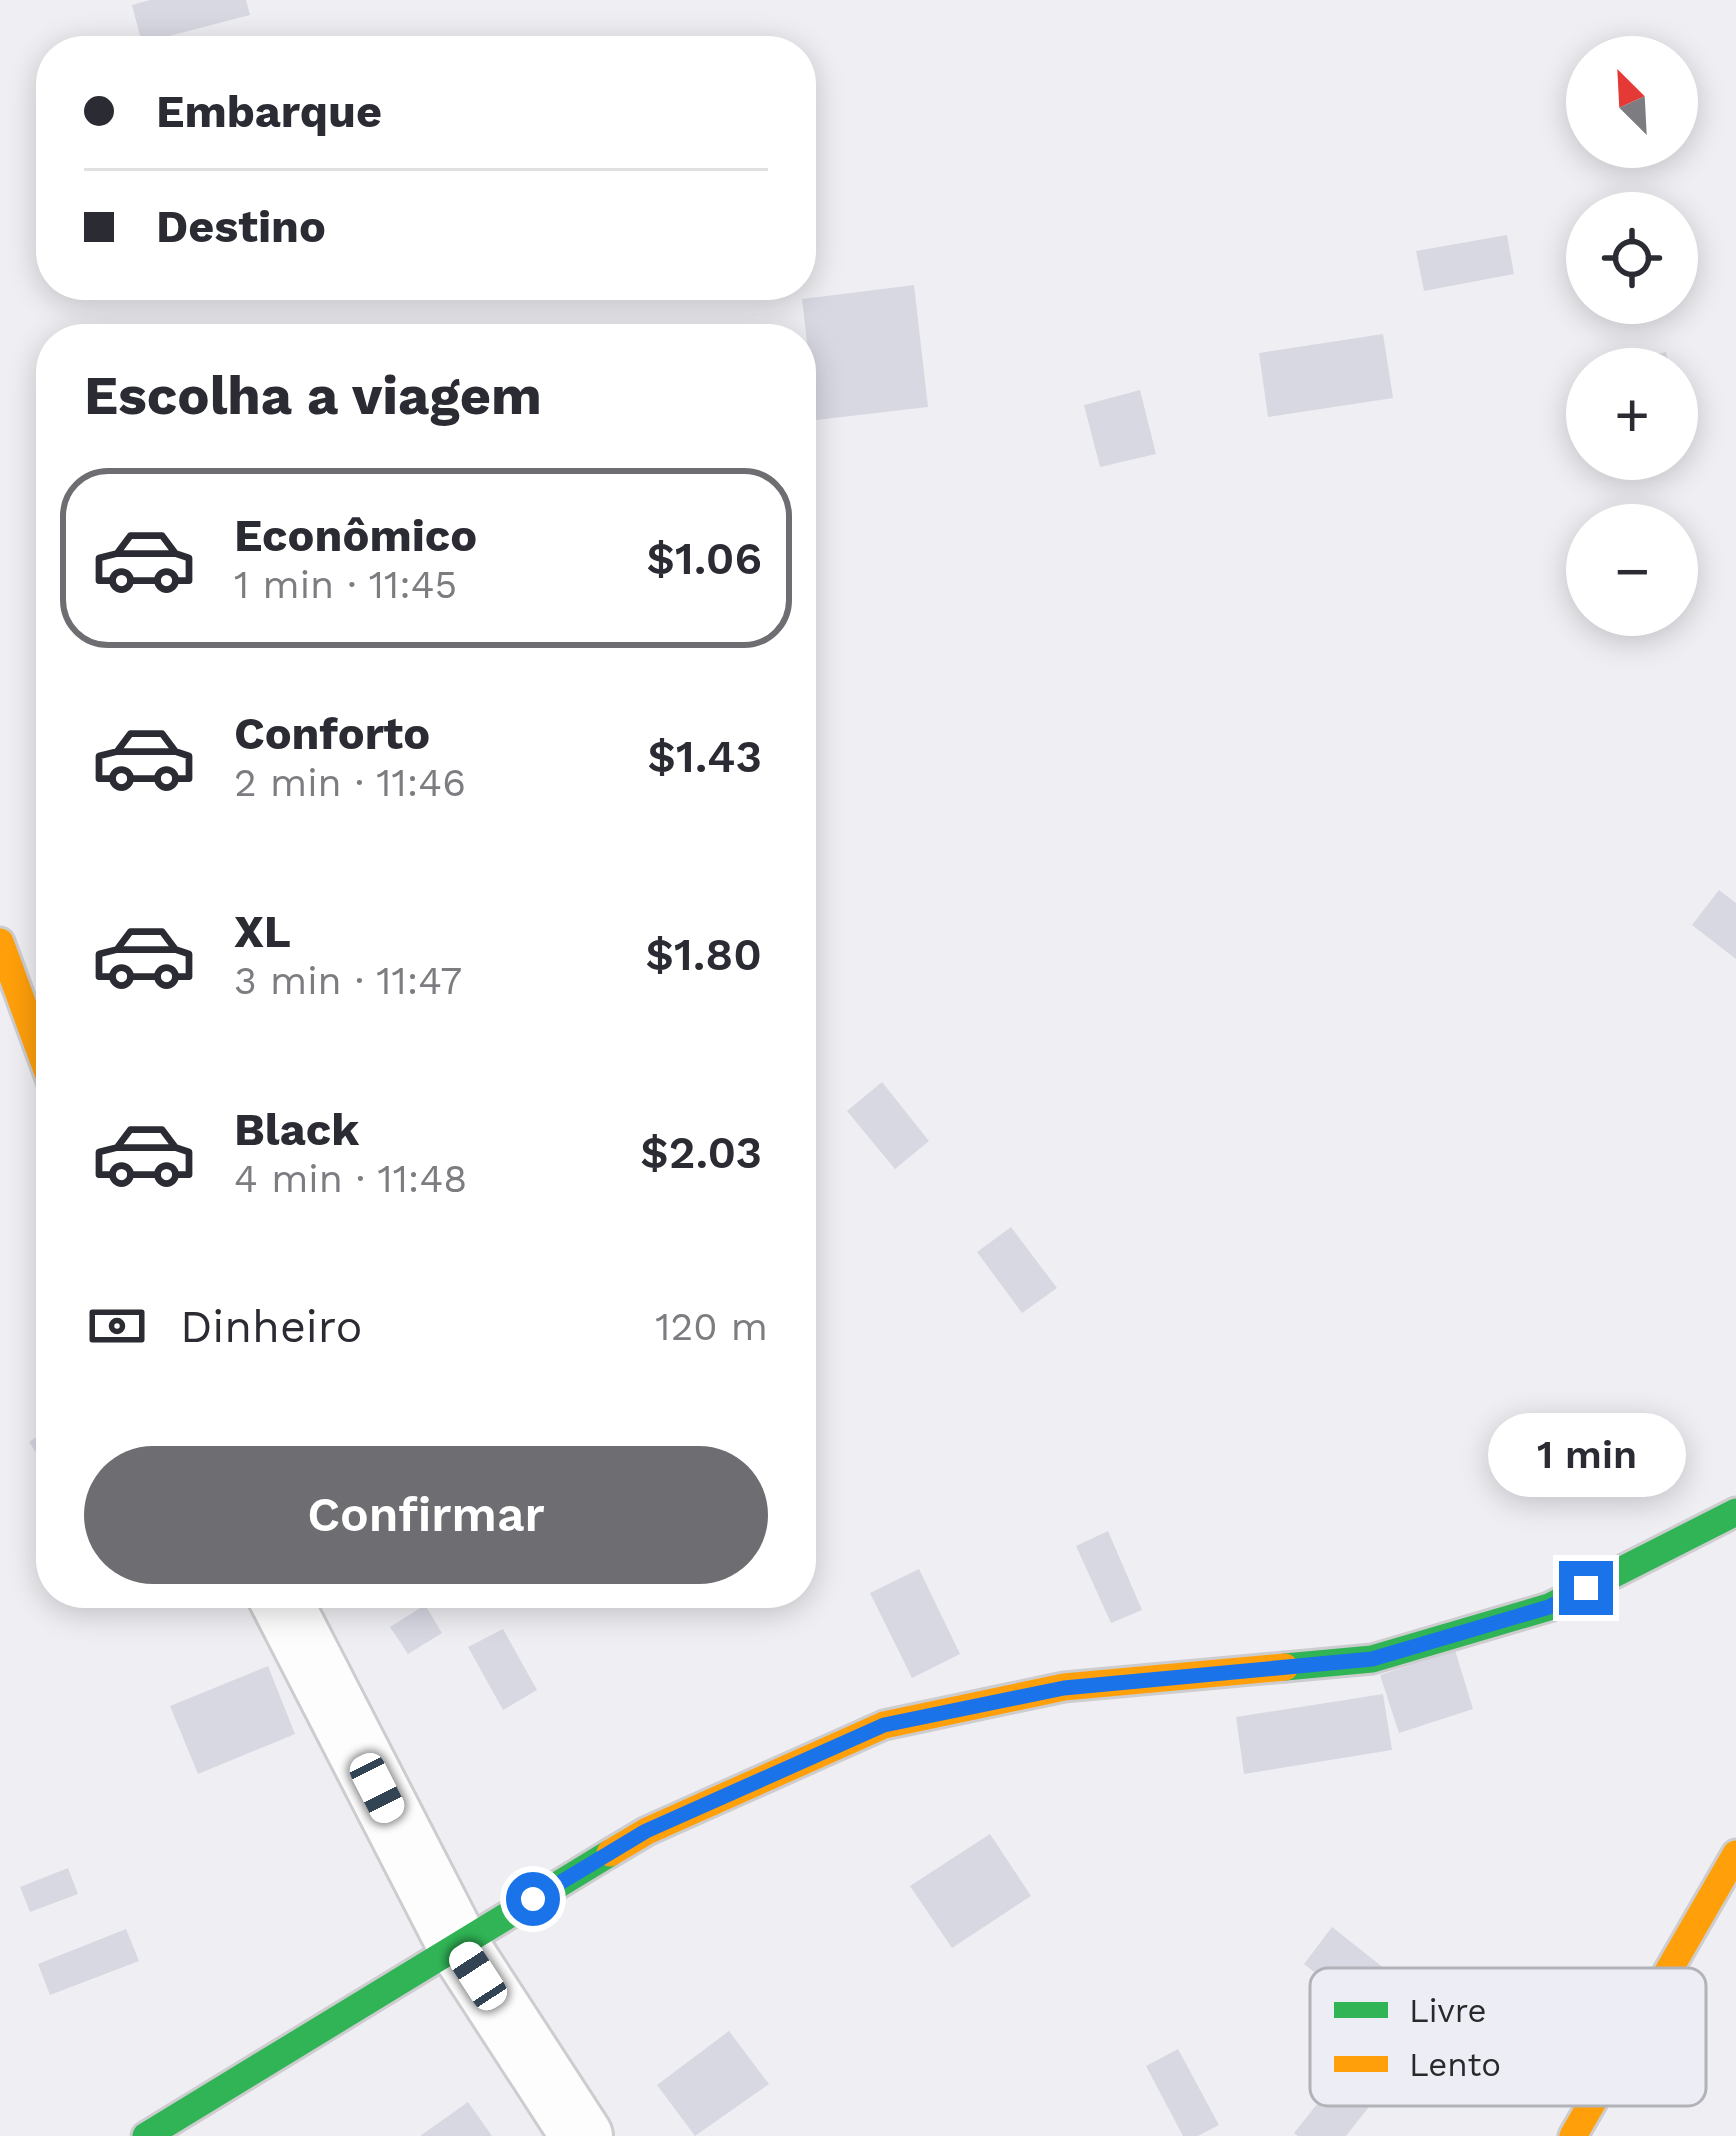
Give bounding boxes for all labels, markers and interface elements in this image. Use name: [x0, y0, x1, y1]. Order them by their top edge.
north arrow: [1566, 36, 1698, 168]
map controls: [1566, 36, 1698, 636]
text: Embarque: [156, 85, 382, 138]
button: locate: [1566, 192, 1698, 324]
text: Destino: [156, 200, 326, 253]
button: +: [1566, 348, 1698, 480]
text: Escolha a viagem: [84, 364, 542, 427]
icon: car: [90, 504, 198, 612]
button: −: [1566, 504, 1698, 636]
text: Econômico: [234, 509, 477, 562]
text: $1.06: [647, 532, 762, 585]
text: 1 min · 11:45: [234, 562, 457, 607]
icon: car: [90, 702, 198, 810]
text: Conforto: [234, 707, 430, 760]
text: $1.43: [647, 730, 762, 783]
text: 2 min · 11:46: [234, 760, 466, 805]
icon: car: [90, 900, 198, 1008]
text: XL: [234, 905, 291, 958]
text: $1.80: [645, 928, 762, 981]
text: 3 min · 11:47: [234, 958, 462, 1003]
icon: car: [90, 1098, 198, 1206]
text: Black: [234, 1103, 359, 1156]
text: $2.03: [640, 1126, 762, 1179]
text: 4 min · 11:48: [234, 1156, 467, 1201]
icon: cash: [84, 1293, 150, 1359]
text: Dinheiro: [180, 1300, 362, 1353]
text: 120 m: [655, 1304, 768, 1349]
callout: 1 min: [1487, 1414, 1685, 1498]
text: 1 min: [1537, 1432, 1637, 1477]
button: Confirmar: [84, 1446, 768, 1584]
route end: [1559, 1561, 1613, 1615]
car: [345, 1748, 409, 1828]
route start: [506, 1872, 560, 1926]
car: [443, 1936, 513, 2016]
legend: [1310, 1968, 1706, 2106]
text: Livre: [1409, 1991, 1487, 2030]
text: Lento: [1409, 2045, 1501, 2084]

